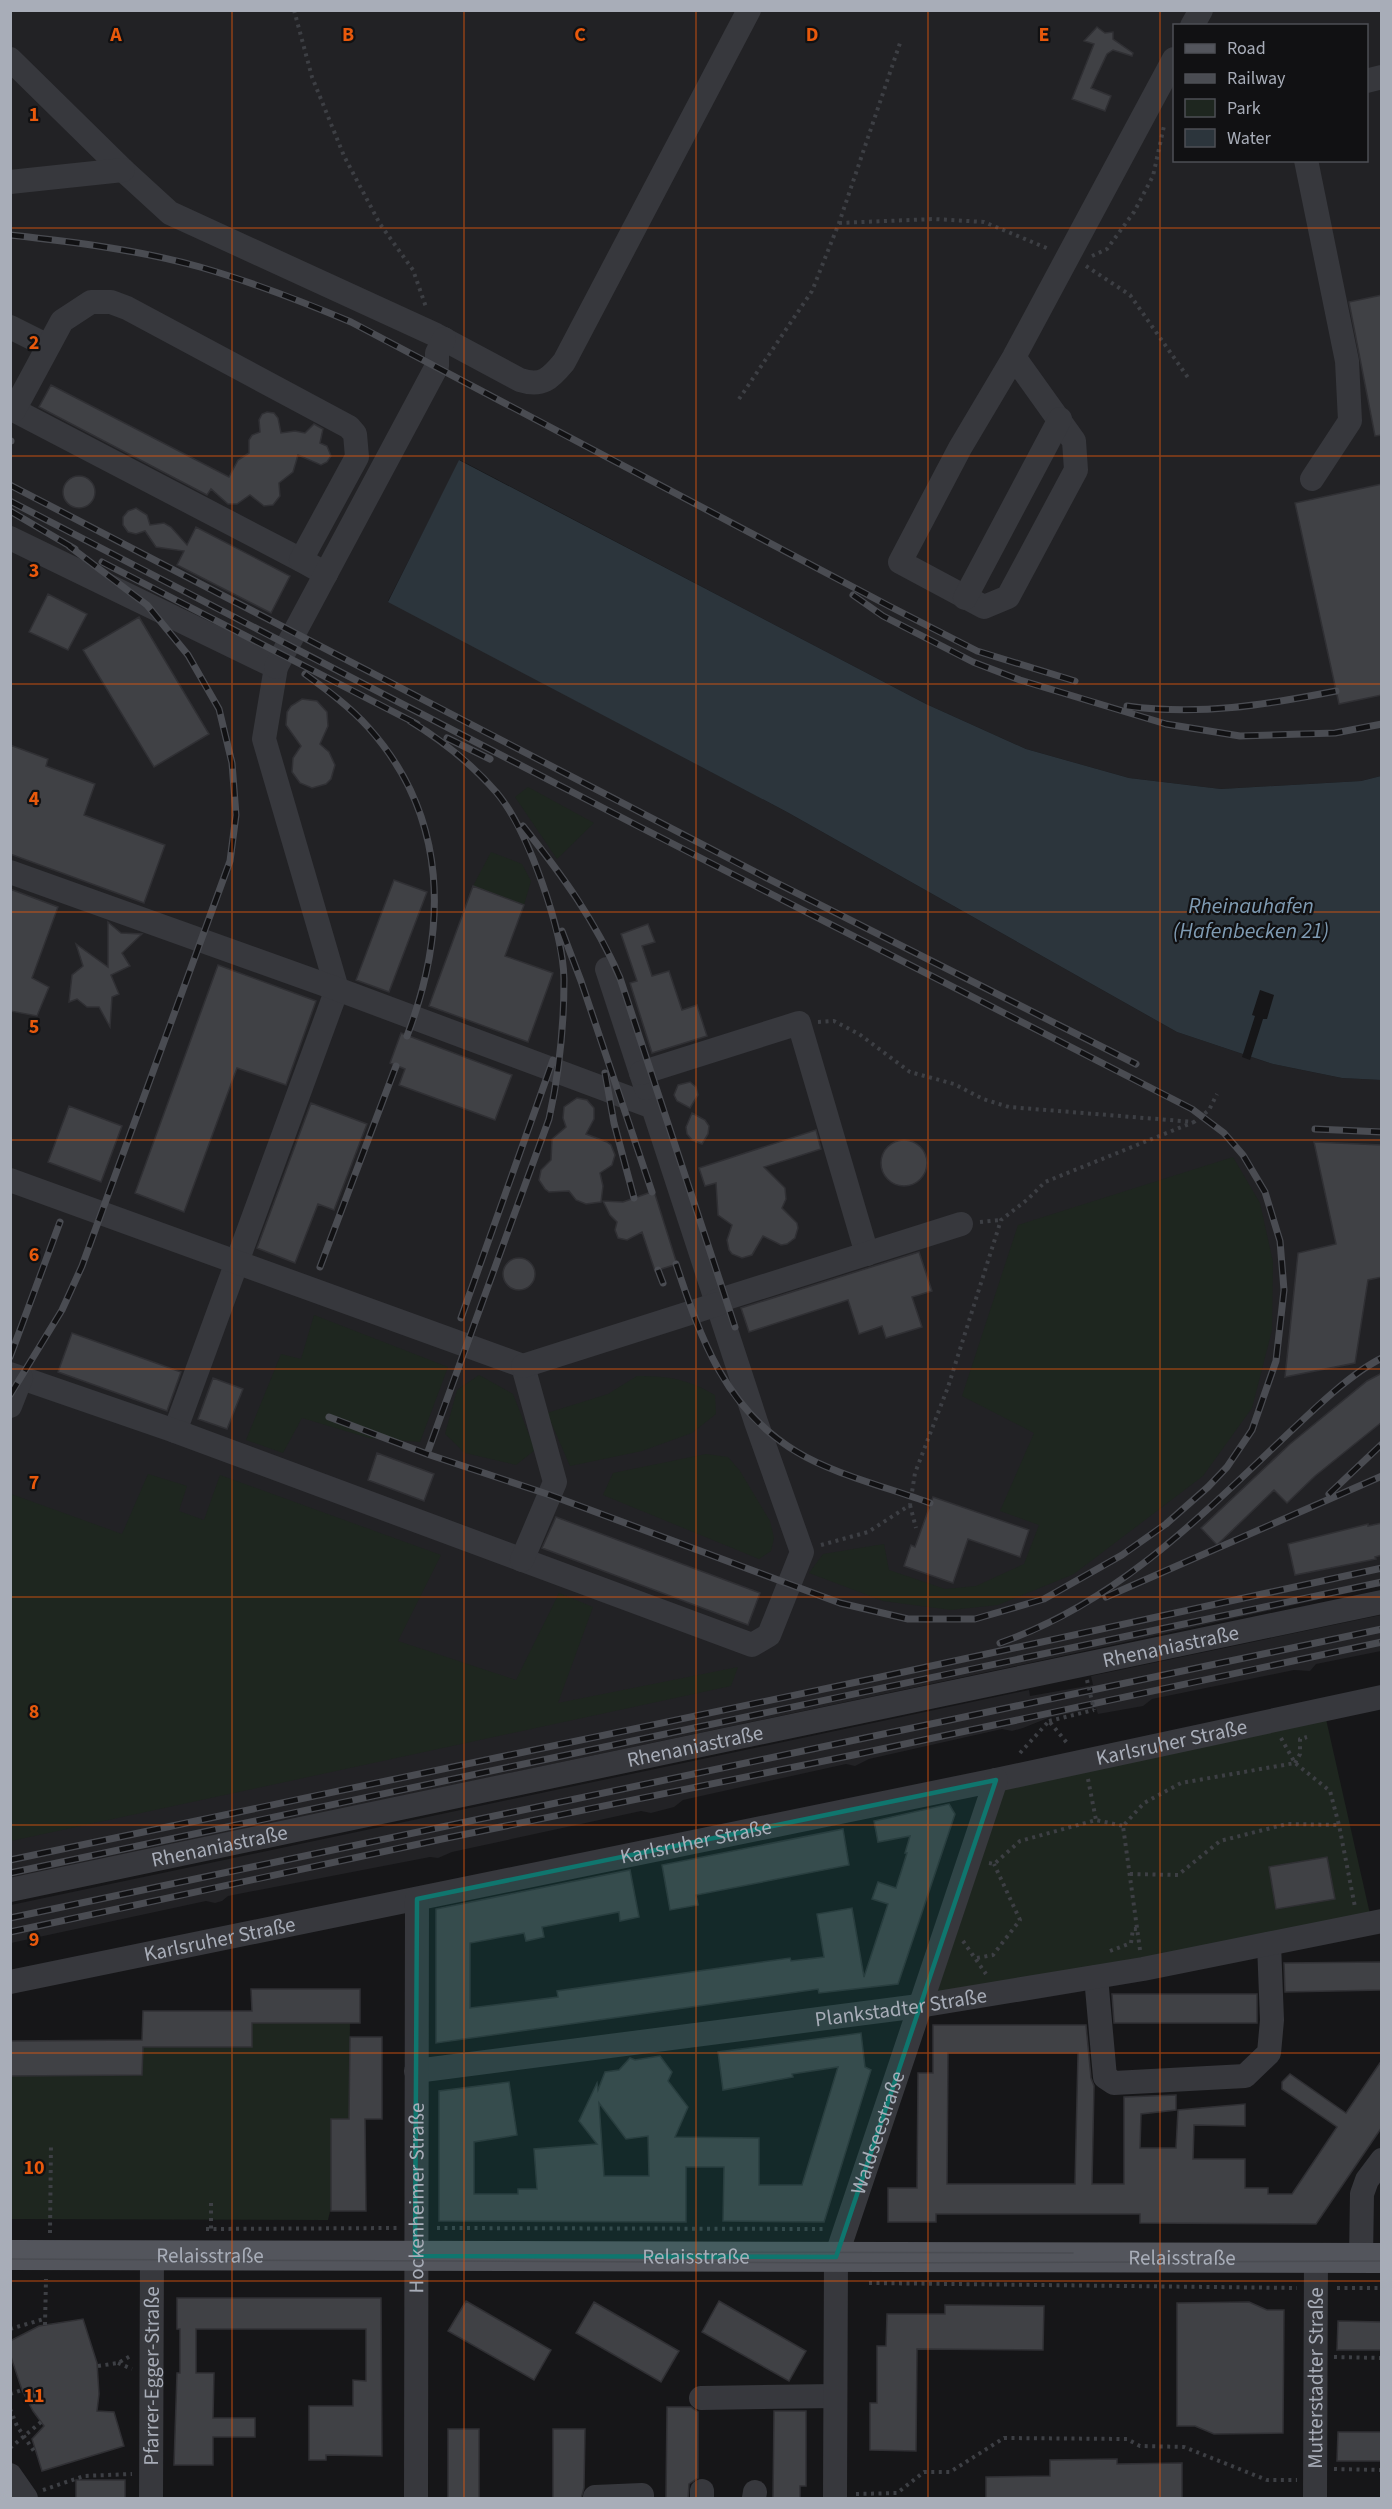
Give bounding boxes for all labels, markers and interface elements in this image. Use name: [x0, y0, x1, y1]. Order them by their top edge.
text: A: [109, 21, 122, 49]
text: B: [342, 21, 354, 49]
text: C: [574, 21, 586, 49]
text: D: [806, 21, 818, 49]
text: E: [1039, 21, 1049, 49]
legend: [1173, 24, 1368, 162]
text: Road: [1227, 36, 1266, 61]
text: Railway: [1227, 66, 1286, 91]
text: Park: [1227, 96, 1261, 121]
text: 1: [29, 101, 39, 129]
text: Water: [1227, 126, 1271, 151]
text: 2: [29, 329, 39, 357]
text: 3: [29, 557, 39, 585]
text: 4: [29, 785, 40, 813]
water label: Rheinauhafen (Hafenbecken 21): [1173, 890, 1329, 947]
text: 5: [29, 1013, 39, 1041]
text: 6: [29, 1241, 39, 1269]
text: 7: [29, 1469, 39, 1497]
street label: Rhenaniastraße: [1100, 1617, 1242, 1675]
text: 8: [29, 1698, 39, 1726]
street label: Karlsruher Straße: [1093, 1711, 1250, 1773]
street label: Rhenaniastraße: [624, 1717, 766, 1775]
street label: Karlsruher Straße: [617, 1811, 774, 1872]
street label: Rhenaniastraße: [149, 1817, 290, 1875]
street label: Karlsruher Straße: [141, 1909, 298, 1969]
text: 9: [29, 1926, 39, 1954]
street label: Plankstadter Straße: [813, 1980, 989, 2034]
street label: Waldseestraße: [843, 2067, 912, 2199]
street label: Hockenheimer Straße: [401, 2103, 432, 2293]
text: 10: [23, 2154, 45, 2182]
street label: Relaisstraße: [156, 2240, 264, 2271]
street label: Relaisstraße: [642, 2241, 750, 2272]
street label: Relaisstraße: [1128, 2242, 1236, 2273]
street label: Pfarrer-Egger-Straße: [136, 2286, 167, 2466]
street label: Mutterstadter Straße: [1300, 2287, 1331, 2469]
text: 11: [23, 2382, 45, 2410]

